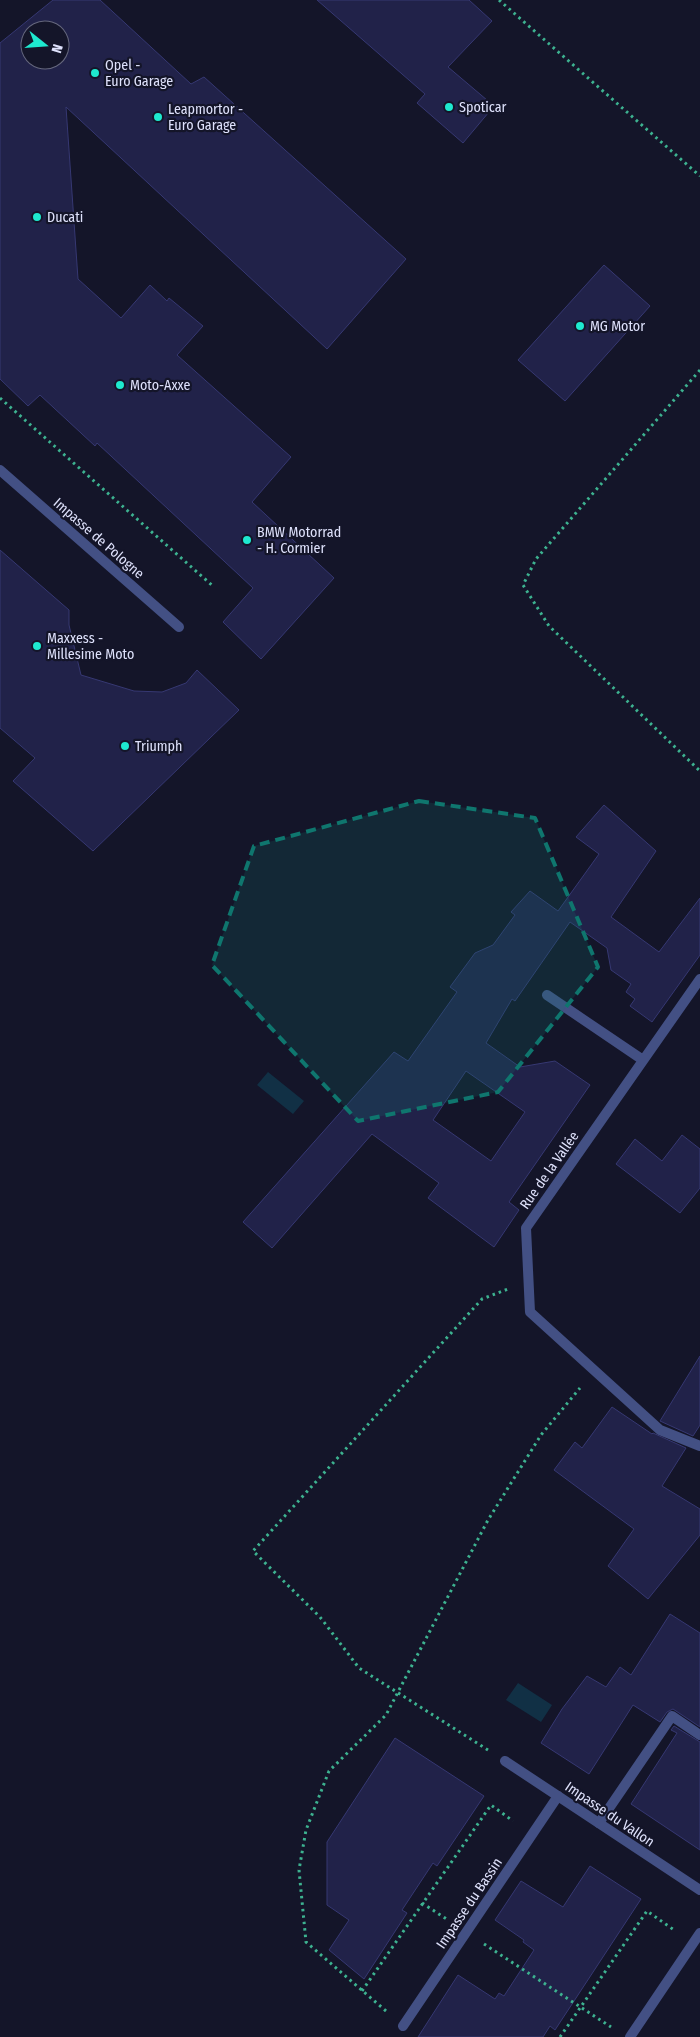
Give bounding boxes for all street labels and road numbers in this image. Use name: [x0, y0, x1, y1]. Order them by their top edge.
street label: Impasse de Pologne: [50, 494, 147, 582]
street label: Rue de la Vallée: [516, 1128, 583, 1212]
street label: Impasse du Vallon: [562, 1778, 658, 1851]
street label: Impasse du Bassin: [433, 1855, 506, 1952]

